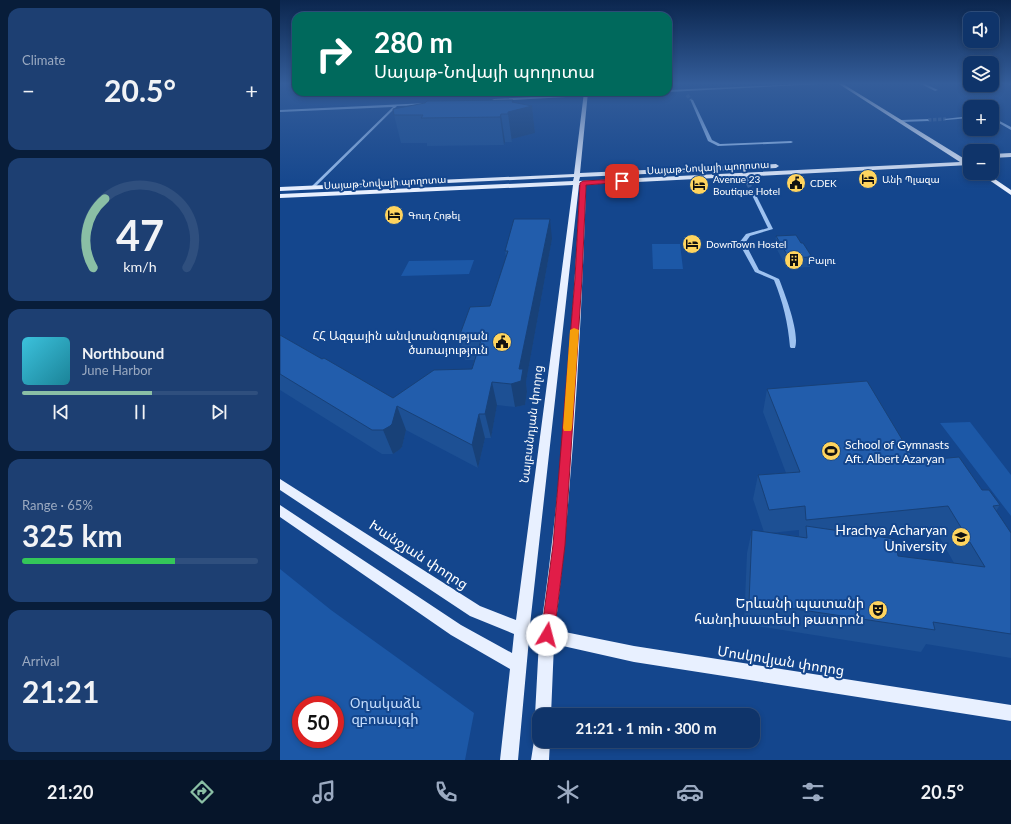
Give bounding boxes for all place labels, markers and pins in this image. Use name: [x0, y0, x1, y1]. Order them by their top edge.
pin: [605, 164, 639, 198]
hotel icon: Անի Պլազա: [857, 168, 879, 190]
public building icon: CDEK: [785, 172, 807, 194]
place label: Avenue 23 Boutique Hotel: [713, 173, 780, 197]
place label: Անի Պլազա: [882, 173, 940, 185]
hotel icon: Avenue 23 Boutique Hotel: [688, 174, 710, 196]
place label: CDEK: [810, 177, 837, 189]
hotel icon: Գուդ Հոթել: [383, 204, 405, 226]
place label: Գուդ Հոթել: [408, 209, 461, 221]
hotel icon: DownTown Hostel: [681, 233, 703, 255]
place label: DownTown Hostel: [706, 238, 786, 250]
building icon: Բալու: [783, 249, 805, 271]
place label: Բալու: [808, 254, 836, 266]
place label: ՀՀ Ազգային անվտանգության ծառայություն: [313, 328, 488, 357]
public building icon: ՀՀ Ազգային անվտանգության ծառայություն: [491, 331, 513, 353]
place label: School of Gymnasts Aft. Albert Azaryan: [845, 437, 949, 466]
sports icon: School of Gymnasts Aft. Albert Azaryan: [820, 440, 842, 462]
place label: Hrachya Acharyan University: [835, 521, 948, 554]
school or university icon: Hrachya Acharyan University: [950, 526, 972, 548]
place label: Երևանի պատանի հանդիսատեսի թատրոն: [694, 594, 864, 627]
theatre icon: Երևանի պատանի հանդիսատեսի թատրոն: [867, 599, 889, 621]

